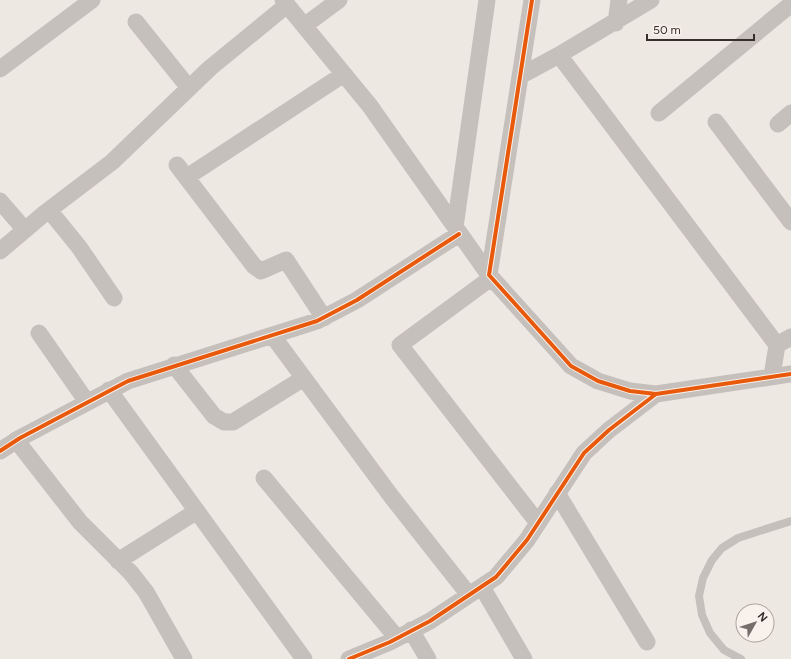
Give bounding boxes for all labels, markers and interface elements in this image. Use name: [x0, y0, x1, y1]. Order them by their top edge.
scale bar: [647, 16, 754, 42]
text: 50 m: [653, 23, 681, 37]
north arrow: [735, 603, 775, 643]
text: N: [755, 610, 770, 624]

